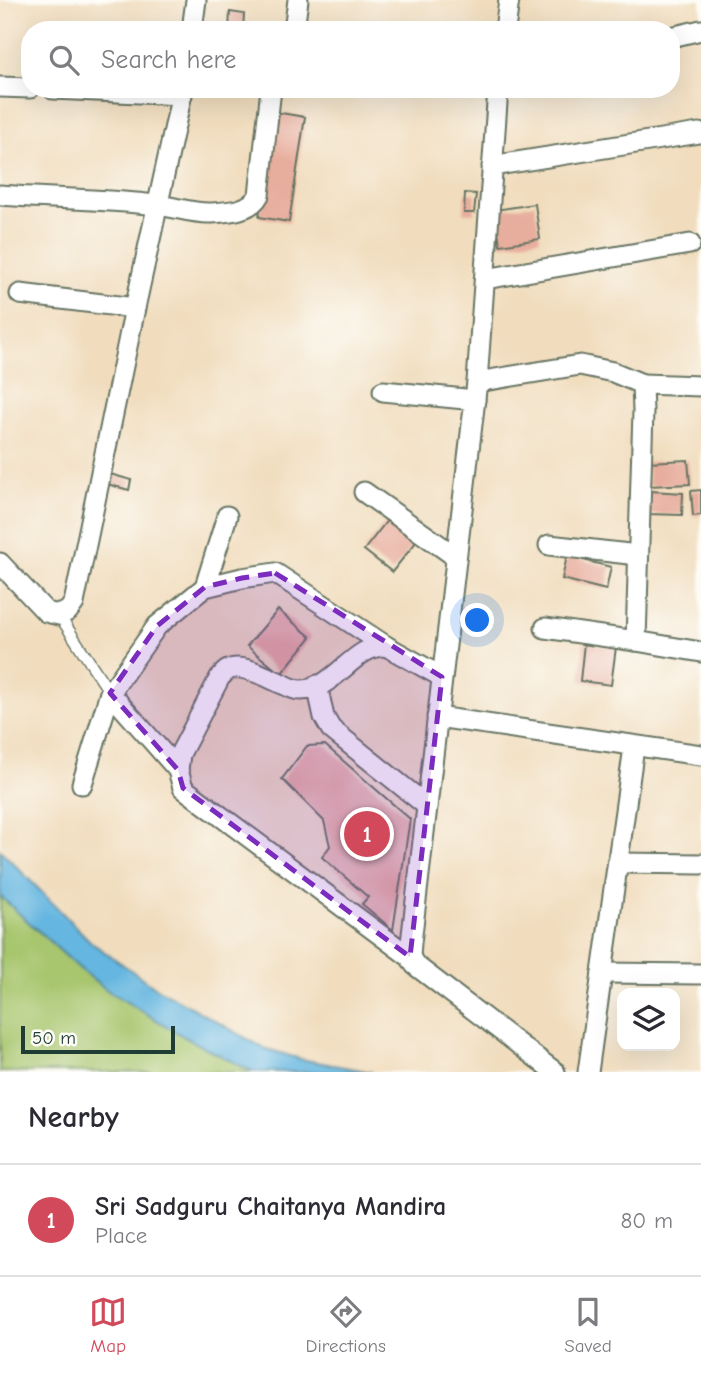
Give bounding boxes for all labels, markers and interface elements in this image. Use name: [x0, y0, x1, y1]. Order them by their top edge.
search box: [21, 21, 680, 98]
icon: search: [45, 41, 83, 79]
text: Search here: [101, 45, 236, 75]
your location: [460, 603, 494, 637]
pin: 1: [344, 808, 390, 860]
map controls: [617, 988, 680, 1051]
button: layers: [617, 988, 680, 1051]
scale bar: [21, 1023, 175, 1055]
text: 50 m: [32, 1027, 76, 1049]
text: Nearby: [28, 1100, 119, 1135]
text: Sri Sadguru Chaitanya Mandira: [95, 1192, 446, 1222]
text: 1: [46, 1207, 56, 1234]
text: 80 m: [620, 1207, 673, 1234]
text: Place: [95, 1222, 147, 1249]
tab: Map: [89, 1293, 127, 1357]
tab: Directions: [306, 1293, 386, 1357]
tab: Saved: [564, 1293, 612, 1357]

